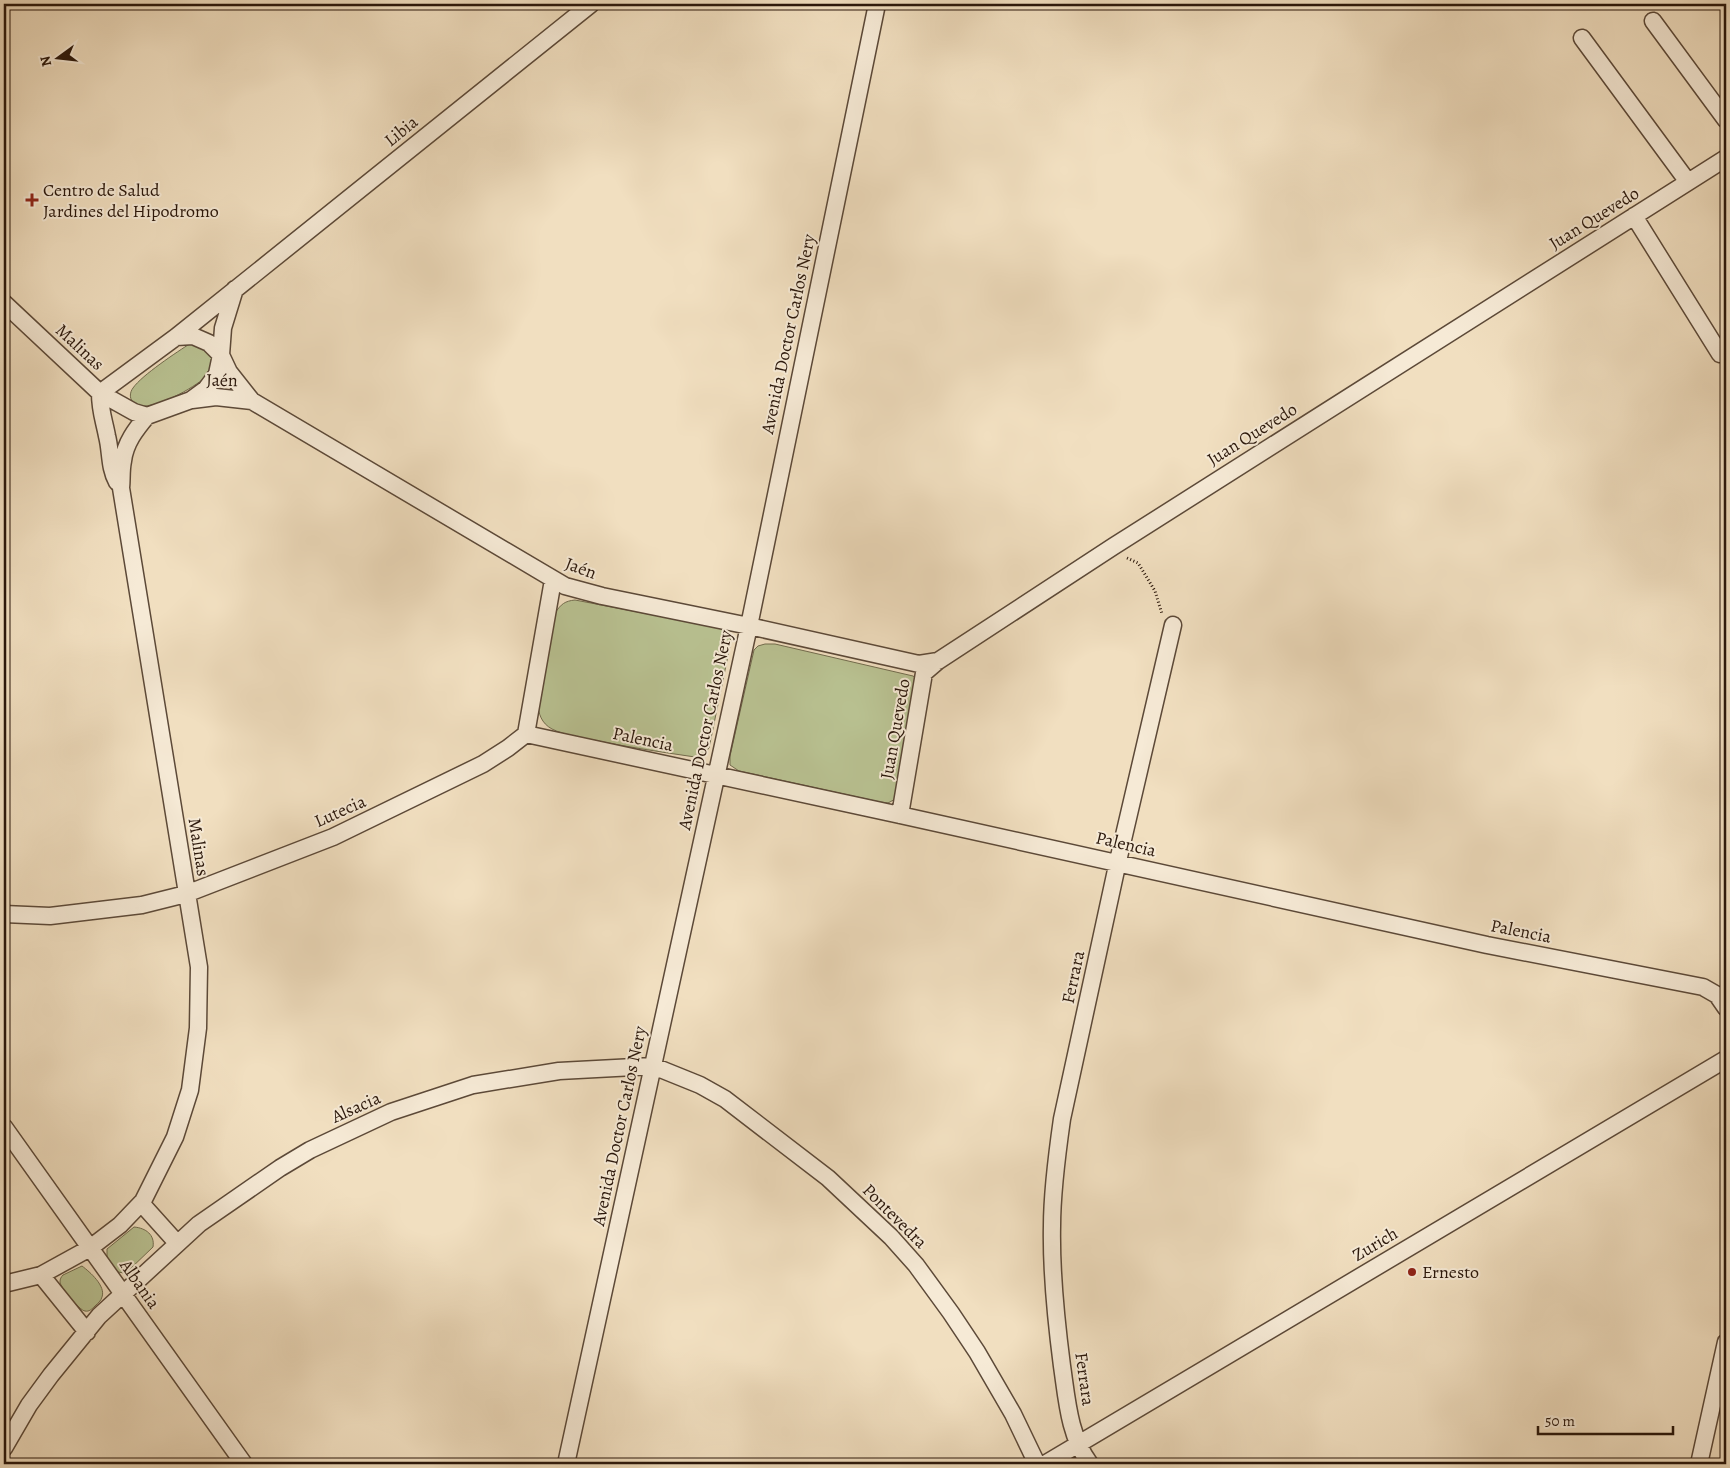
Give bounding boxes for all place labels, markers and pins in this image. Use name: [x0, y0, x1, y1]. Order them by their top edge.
place label: Centro de Salud Jardines del Hipodromo: [43, 178, 219, 223]
marker: Centro de Salud Jardines del Hipodromo: [25, 193, 39, 207]
place label: Ernesto: [1422, 1260, 1479, 1284]
marker: Ernesto: [1406, 1266, 1418, 1278]

